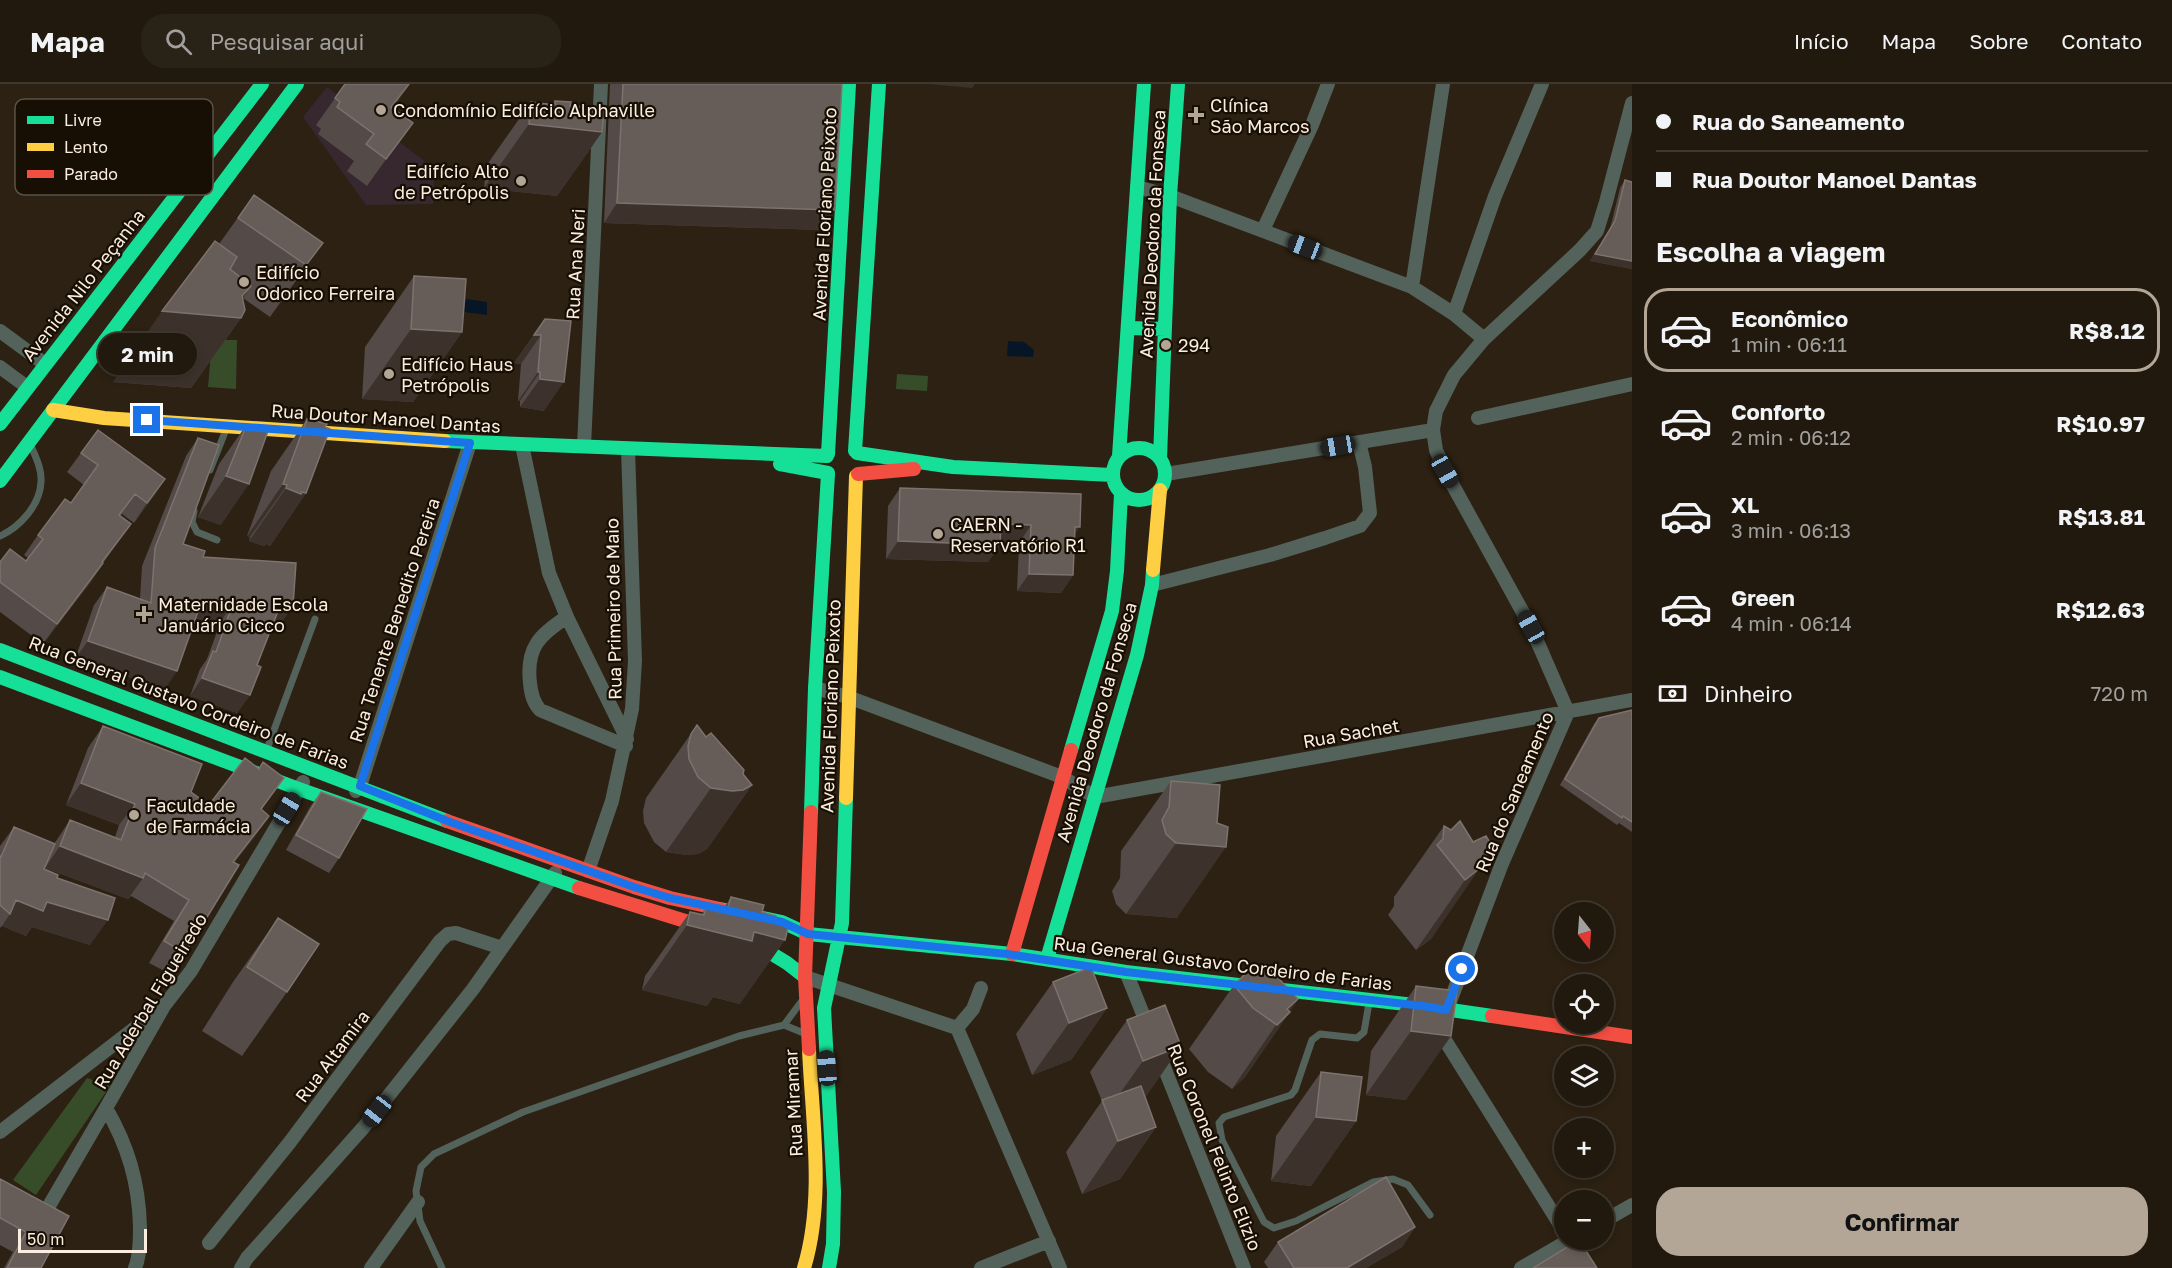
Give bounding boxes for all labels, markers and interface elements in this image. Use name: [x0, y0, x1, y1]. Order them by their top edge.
search box: [141, 14, 561, 68]
text: Mapa: [30, 25, 105, 58]
icon: search: [162, 25, 195, 58]
text: Pesquisar aqui: [210, 28, 364, 55]
text: Início: [1794, 28, 1849, 54]
text: Mapa: [1882, 28, 1936, 54]
text: Sobre: [1969, 28, 2028, 54]
text: Contato: [2061, 28, 2142, 54]
place label: Clínica São Marcos: [1210, 94, 1310, 137]
legend: [15, 99, 213, 195]
place label: Condomínio Edifício Alphaville: [393, 99, 655, 121]
marker: Condomínio Edifício Alphaville: [374, 103, 388, 117]
marker: Clínica São Marcos: [1187, 106, 1205, 124]
street label: Avenida Floriano Peixoto: [807, 107, 841, 321]
text: Rua do Saneamento: [1692, 108, 1905, 135]
street label: Avenida Deodoro da Fonseca: [1135, 109, 1169, 359]
text: Livre: [64, 110, 102, 130]
text: Lento: [64, 137, 108, 157]
place label: Edifício Alto de Petrópolis: [394, 160, 509, 203]
text: Parado: [64, 164, 118, 184]
text: Rua Doutor Manoel Dantas: [1692, 166, 1977, 193]
marker: Edifício Alto de Petrópolis: [514, 174, 528, 188]
street label: Avenida Nilo Peçanha: [17, 205, 149, 365]
street label: Rua Ana Neri: [561, 208, 589, 320]
car: [1285, 232, 1325, 262]
text: Escolha a viagem: [1656, 236, 1885, 268]
place label: Edifício Odorico Ferreira: [256, 261, 395, 304]
marker: Edifício Odorico Ferreira: [237, 275, 251, 289]
icon: car: [1659, 303, 1713, 357]
text: Econômico: [1731, 305, 1848, 332]
text: R$8.12: [2069, 317, 2145, 344]
text: 1 min · 06:11: [1731, 332, 1847, 356]
callout: 2 min: [98, 333, 196, 375]
place label: 294: [1178, 334, 1210, 356]
marker: 294: [1159, 338, 1173, 352]
text: 2 min: [121, 342, 174, 366]
place label: Edifício Haus Petrópolis: [401, 353, 513, 396]
marker: Edifício Haus Petrópolis: [382, 367, 396, 381]
icon: car: [1659, 396, 1713, 450]
text: Conforto: [1731, 398, 1825, 425]
street label: Rua Doutor Manoel Dantas: [270, 399, 502, 437]
route end: [133, 406, 160, 433]
text: R$10.97: [2056, 410, 2145, 437]
text: 2 min · 06:12: [1731, 425, 1851, 449]
car: [1319, 434, 1357, 458]
car: [1428, 451, 1462, 491]
icon: car: [1659, 489, 1713, 543]
text: XL: [1731, 491, 1759, 518]
street label: Rua Tenente Benedito Pereira: [344, 495, 444, 745]
text: R$13.81: [2058, 503, 2145, 530]
place label: CAERN - Reservatório R1: [950, 513, 1086, 556]
street label: Rua Primeiro de Maio: [600, 518, 626, 700]
text: 3 min · 06:13: [1731, 518, 1851, 542]
marker: CAERN - Reservatório R1: [931, 527, 945, 541]
icon: car: [1659, 582, 1713, 636]
text: Green: [1731, 584, 1795, 611]
place label: Maternidade Escola Januário Cicco: [158, 593, 328, 636]
text: R$12.63: [2056, 596, 2145, 623]
street label: Avenida Floriano Peixoto: [815, 599, 845, 813]
street label: Avenida Deodoro da Fonseca: [1051, 599, 1141, 845]
marker: Maternidade Escola Januário Cicco: [135, 605, 153, 623]
car: [1514, 607, 1548, 647]
text: 4 min · 06:14: [1731, 611, 1852, 635]
street label: Rua General Gustavo Cordeiro de Farias: [26, 631, 352, 773]
icon: cash: [1656, 677, 1689, 710]
text: Dinheiro: [1704, 680, 1793, 707]
text: 720 m: [2091, 681, 2148, 705]
street label: Rua do Saneamento: [1470, 708, 1558, 876]
street label: Rua Sachet: [1301, 714, 1401, 752]
car: [270, 789, 304, 829]
place label: Faculdade de Farmácia: [146, 794, 250, 837]
marker: Faculdade de Farmácia: [127, 808, 141, 822]
north arrow: [1554, 902, 1614, 962]
map controls: [1554, 902, 1614, 1250]
street label: Rua Aderbal Figueiredo: [89, 909, 211, 1093]
street label: Rua General Gustavo Cordeiro de Farias: [1052, 931, 1394, 995]
route start: [1448, 955, 1475, 982]
button: locate: [1554, 974, 1614, 1034]
street label: Rua Altamira: [290, 1006, 374, 1106]
street label: Rua Coronel Felinto Elizio: [1163, 1040, 1267, 1254]
button: layers: [1554, 1046, 1614, 1106]
street label: Rua Miramar: [779, 1049, 807, 1157]
car: [816, 1049, 838, 1087]
car: [359, 1091, 395, 1131]
button: +: [1554, 1118, 1614, 1178]
button: Confirmar: [1656, 1187, 2148, 1256]
button: −: [1554, 1190, 1614, 1250]
scale bar: [18, 1226, 147, 1254]
text: 50 m: [27, 1229, 64, 1249]

